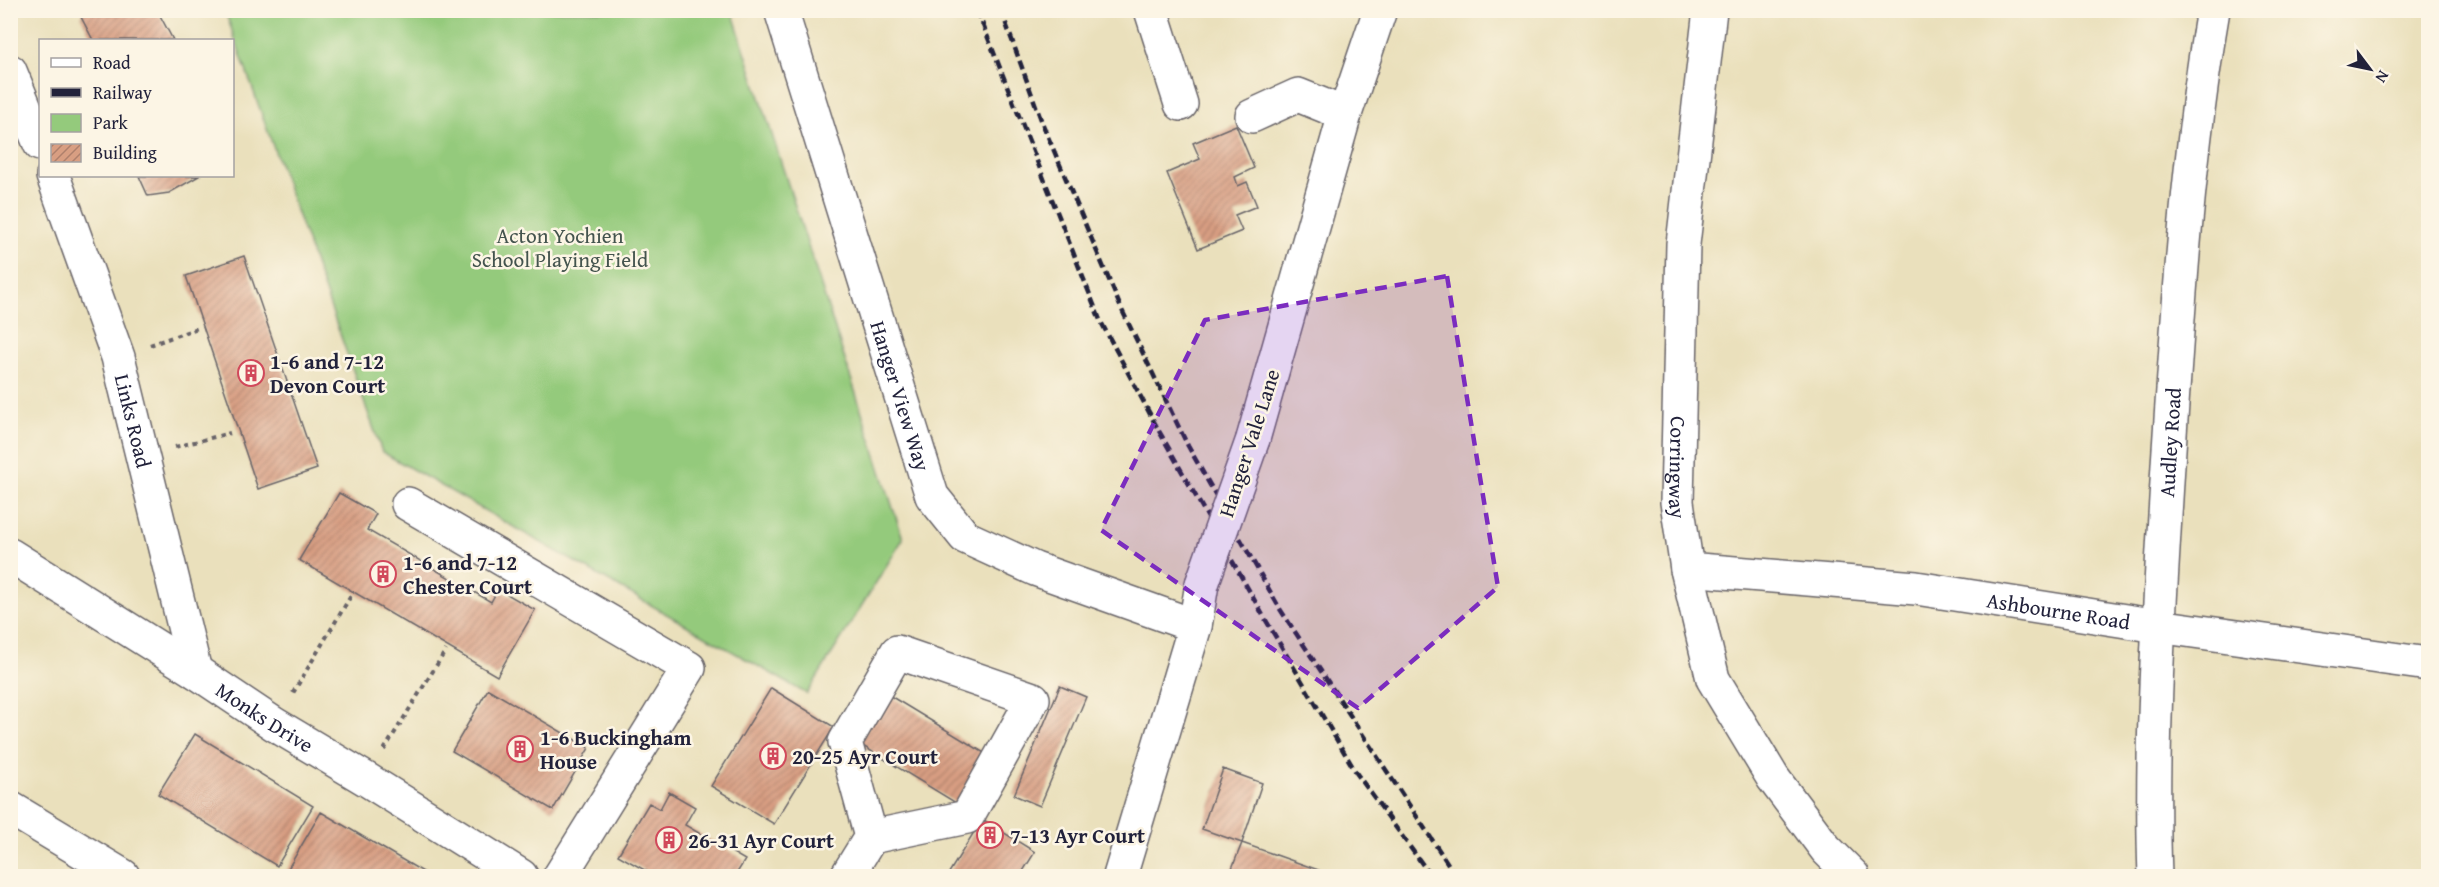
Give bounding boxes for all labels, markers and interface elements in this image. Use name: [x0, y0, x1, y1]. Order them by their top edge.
legend: [39, 39, 234, 177]
north arrow: [2340, 39, 2400, 99]
text: Road: [93, 49, 131, 76]
text: N: [2370, 66, 2396, 88]
text: Railway: [93, 79, 152, 106]
text: Park: [93, 109, 129, 136]
text: Building: [93, 139, 157, 166]
park label: Acton Yochien School Playing Field: [472, 220, 649, 275]
street label: Hanger View Way: [863, 317, 939, 475]
place label: 1-6 and 7-12 Devon Court: [270, 346, 385, 401]
building icon: 1-6 and 7-12 Devon Court: [236, 358, 266, 388]
street label: Hanger Vale Lane: [1210, 365, 1288, 521]
street label: Links Road: [107, 371, 160, 472]
street label: Audley Road: [2151, 386, 2189, 498]
street label: Corringway: [1661, 416, 1695, 521]
place label: 1-6 and 7-12 Chester Court: [403, 547, 532, 602]
building icon: 1-6 and 7-12 Chester Court: [368, 559, 398, 589]
street label: Ashbourne Road: [1985, 584, 2133, 637]
street label: Monks Drive: [210, 674, 320, 760]
place label: 1-6 Buckingham House: [540, 722, 691, 777]
building icon: 1-6 Buckingham House: [505, 734, 535, 764]
building icon: 20-25 Ayr Court: [758, 741, 788, 771]
place label: 20-25 Ayr Court: [792, 741, 938, 772]
building icon: 7-13 Ayr Court: [975, 820, 1005, 850]
place label: 7-13 Ayr Court: [1010, 820, 1145, 851]
building icon: 26-31 Ayr Court: [654, 825, 684, 855]
place label: 26-31 Ayr Court: [688, 825, 834, 856]

